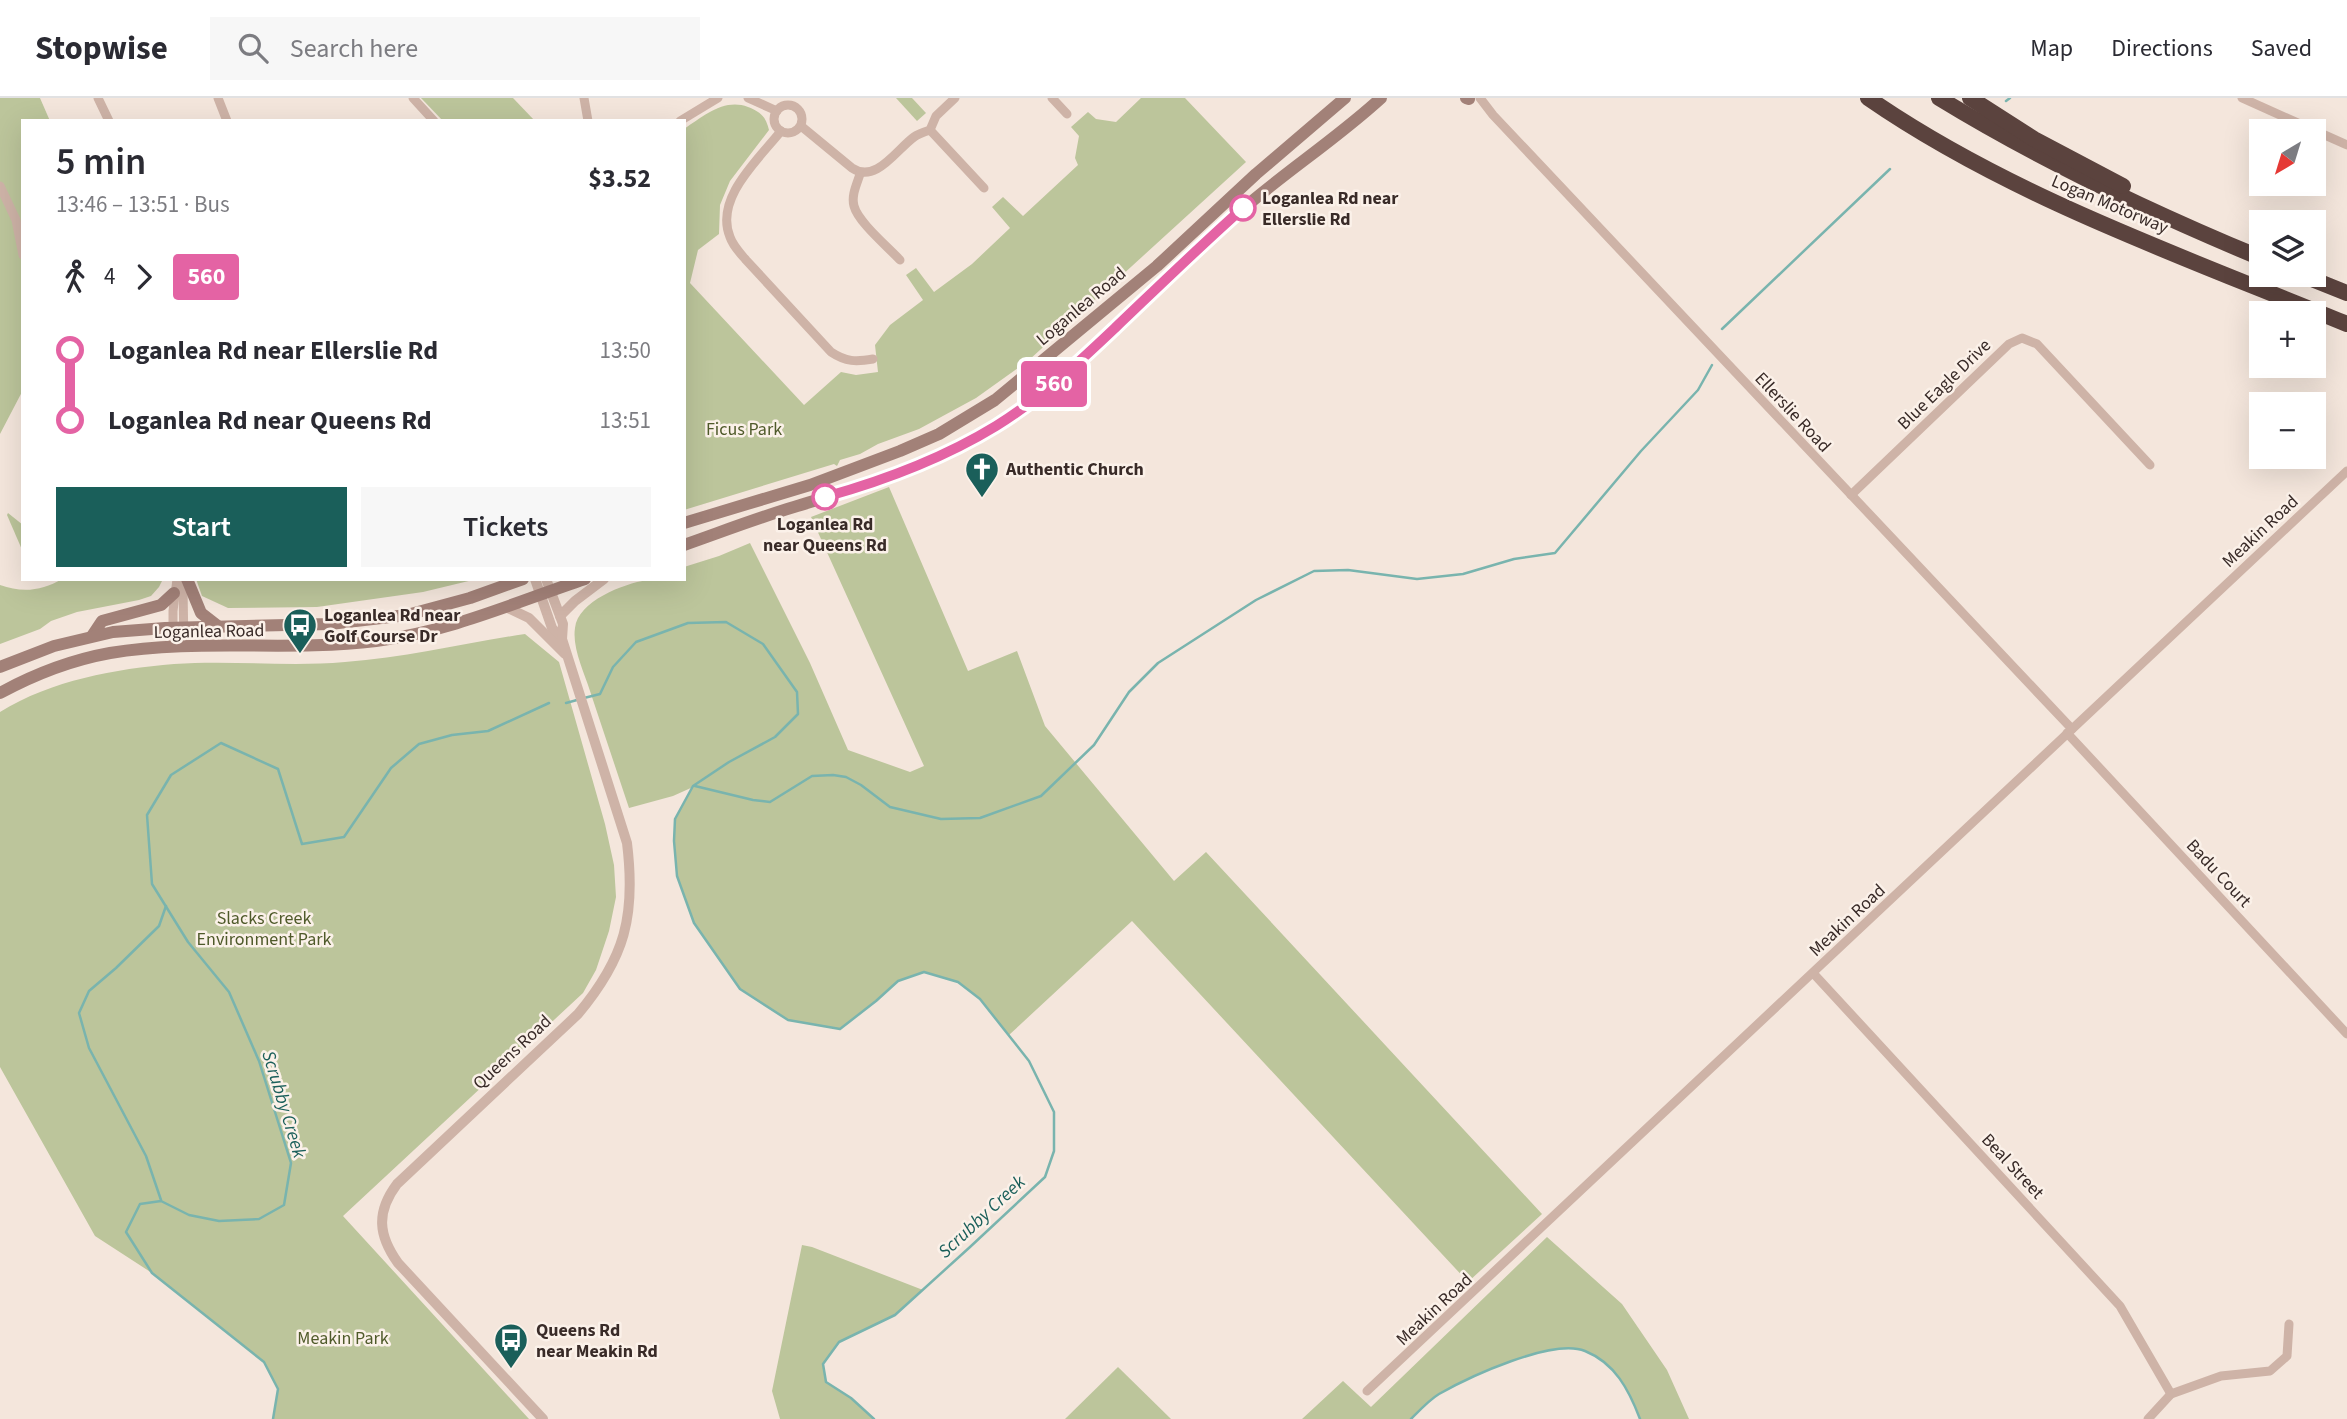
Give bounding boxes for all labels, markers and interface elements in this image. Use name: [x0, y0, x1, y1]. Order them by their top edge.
search box: [210, 17, 700, 80]
text: Stopwise: [35, 25, 168, 72]
icon: search: [234, 29, 272, 67]
text: Search here: [290, 30, 418, 67]
text: Map: [2030, 31, 2073, 66]
text: Directions: [2111, 31, 2213, 66]
text: Saved: [2251, 31, 2312, 66]
north arrow: [2249, 119, 2326, 196]
map controls: [2249, 119, 2326, 469]
text: 5 min: [56, 135, 146, 189]
text: $3.52: [588, 160, 651, 197]
street label: Logan Motorway: [2048, 169, 2173, 241]
place label: Loganlea Rd near Ellerslie Rd: [1262, 186, 1399, 232]
text: 13:46 – 13:51 · Bus: [56, 188, 230, 221]
marker: Loganlea Rd near Ellerslie Rd: [1230, 195, 1256, 221]
button: layers: [2249, 210, 2326, 287]
icon: walk: [56, 258, 94, 296]
icon: forward: [125, 258, 163, 296]
text: 560: [187, 259, 225, 294]
text: 4: [104, 260, 115, 293]
street label: Loganlea Road: [1031, 261, 1132, 351]
button: +: [2249, 301, 2326, 378]
text: Loganlea Rd near Ellerslie Rd: [108, 332, 438, 369]
street label: Blue Eagle Drive: [1892, 333, 1997, 435]
text: 13:50: [600, 334, 651, 367]
line badge: 560: [1014, 361, 1094, 407]
text: 560: [1035, 366, 1073, 401]
street label: Ellerslie Road: [1749, 367, 1836, 458]
button: −: [2249, 392, 2326, 469]
text: Loganlea Rd near Queens Rd: [108, 402, 432, 439]
text: 13:51: [600, 404, 651, 437]
park label: Ficus Park: [706, 417, 782, 442]
church icon: Authentic Church: [963, 450, 1001, 499]
place label: Authentic Church: [1005, 457, 1144, 482]
marker: Loganlea Rd near Queens Rd: [812, 484, 838, 510]
button: Start: [56, 487, 347, 567]
button: Tickets: [361, 487, 651, 567]
street label: Meakin Road: [2217, 489, 2304, 573]
place label: Loganlea Rd near Queens Rd: [763, 512, 887, 558]
place label: Loganlea Rd near Golf Course Dr: [324, 603, 461, 649]
bus stop icon: Loganlea Rd near Golf Course Dr: [281, 606, 319, 655]
street label: Loganlea Road: [154, 618, 264, 645]
street label: Badu Court: [2180, 834, 2257, 913]
street label: Meakin Road: [1804, 878, 1891, 962]
park label: Slacks Creek Environment Park: [197, 906, 332, 952]
street label: Queens Road: [468, 1009, 557, 1095]
water label: Scrubby Creek: [254, 1048, 313, 1162]
street label: Beal Street: [1976, 1128, 2050, 1205]
water label: Scrubby Creek: [932, 1169, 1032, 1265]
street label: Meakin Road: [1391, 1267, 1478, 1351]
place label: Queens Rd near Meakin Rd: [536, 1318, 658, 1364]
bus stop icon: Queens Rd near Meakin Rd: [492, 1321, 530, 1370]
park label: Meakin Park: [297, 1326, 389, 1351]

